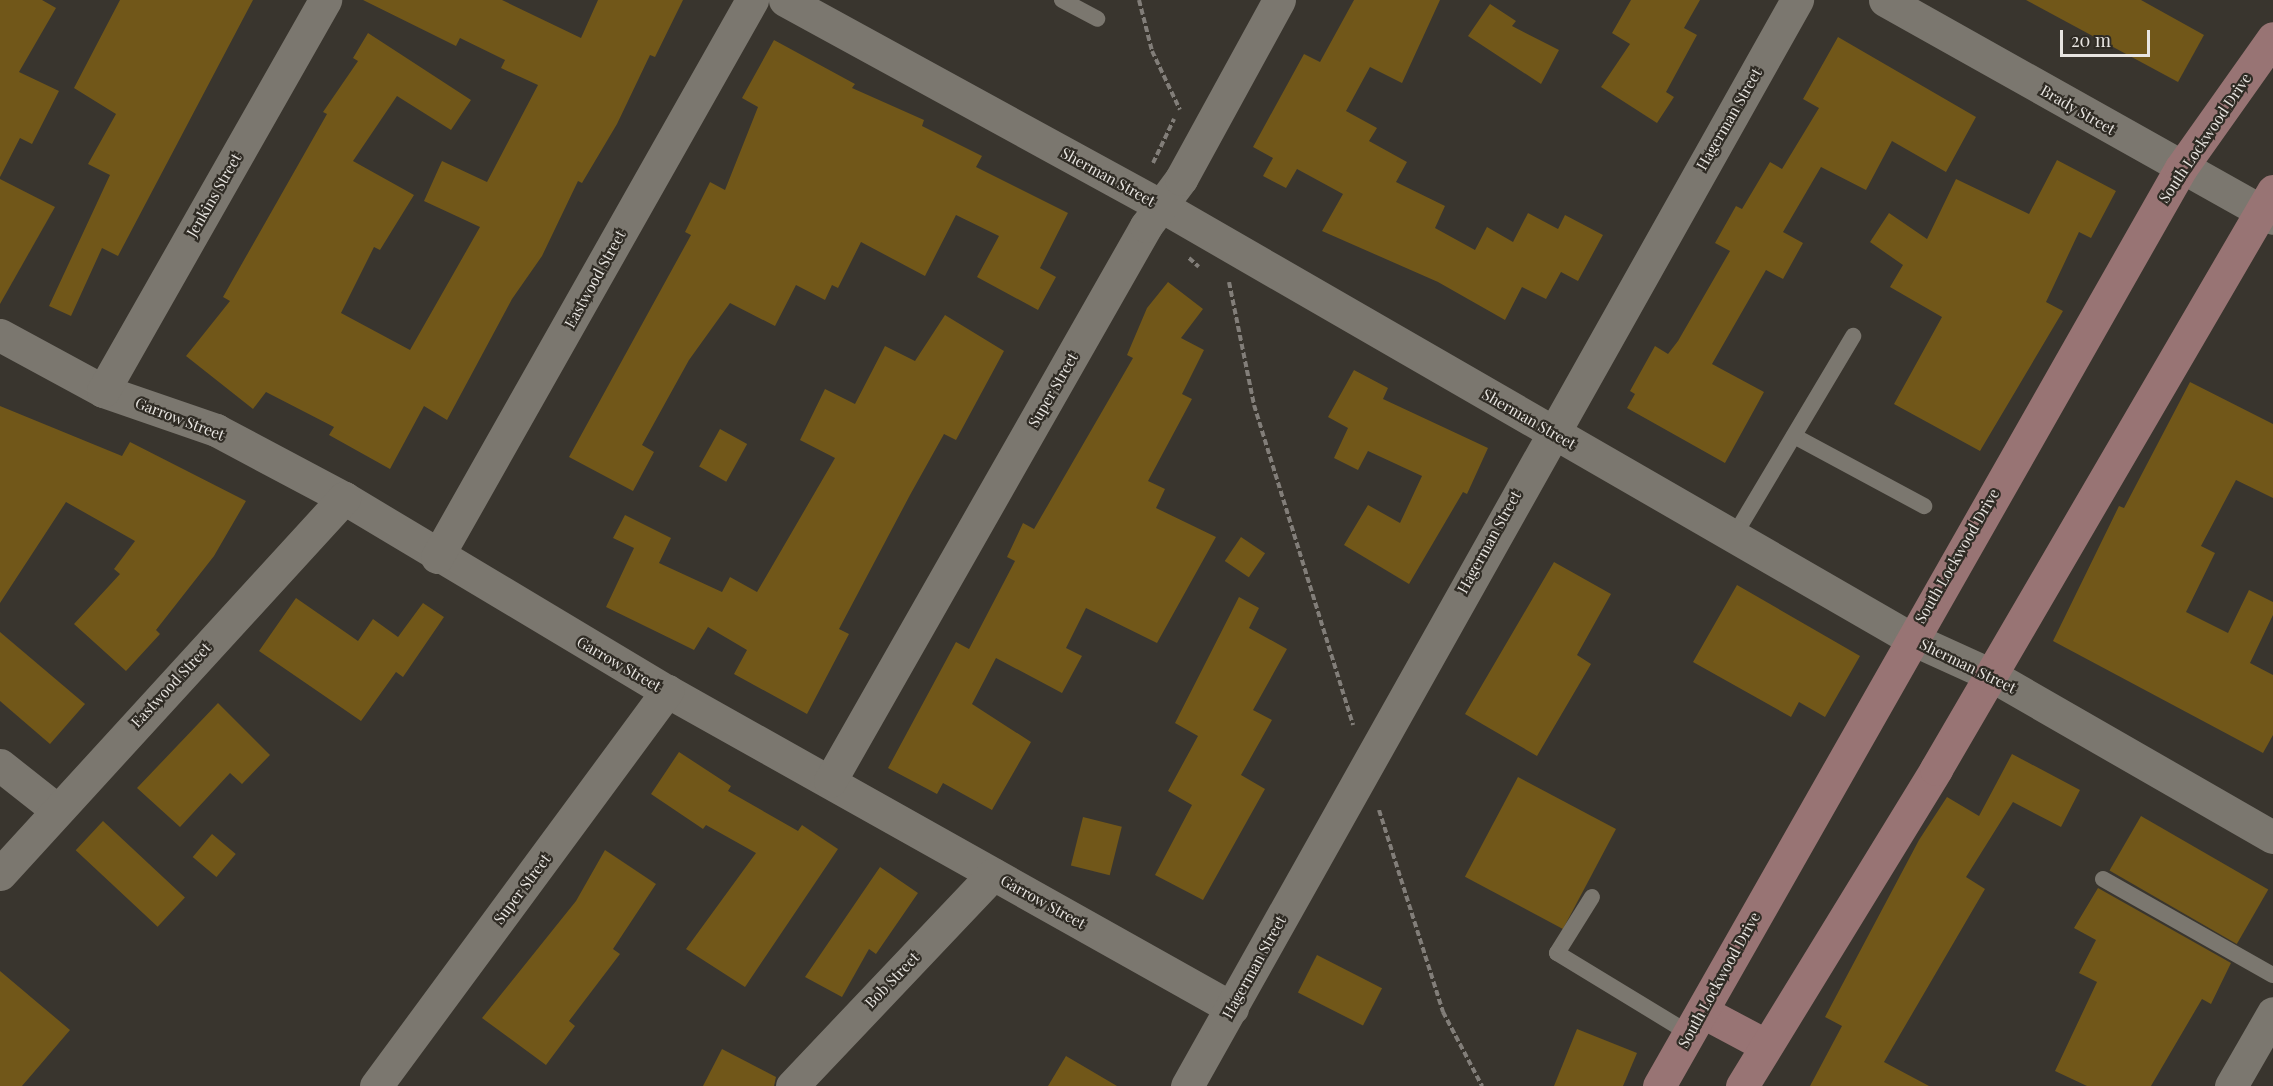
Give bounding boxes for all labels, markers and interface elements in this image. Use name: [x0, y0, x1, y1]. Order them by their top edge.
scale bar: [2063, 18, 2153, 56]
text: 20 m: [2071, 28, 2111, 52]
street label: Hagerman Street: [1693, 65, 1765, 173]
street label: South Lockwood Drive: [2155, 70, 2255, 206]
street label: Brady Street: [2037, 81, 2119, 139]
street label: Sherman Street: [1058, 144, 1158, 210]
street label: Jenkins Street: [183, 150, 245, 240]
street label: Eastwood Street: [561, 227, 629, 331]
street label: Super Street: [1024, 349, 1082, 431]
street label: Sherman Street: [1479, 385, 1579, 453]
street label: Garrow Street: [133, 394, 227, 444]
street label: South Lockwood Drive: [1911, 485, 2003, 627]
street label: Hagerman Street: [1453, 488, 1525, 596]
street label: Garrow Street: [574, 633, 664, 695]
street label: Sherman Street: [1917, 635, 2019, 697]
street label: Eastwood Street: [127, 639, 215, 731]
street label: Super Street: [490, 850, 554, 928]
street label: Garrow Street: [997, 871, 1089, 933]
street label: South Lockwood Drive: [1674, 909, 1764, 1051]
street label: Hagerman Street: [1218, 913, 1290, 1021]
street label: Bob Street: [861, 949, 923, 1011]

